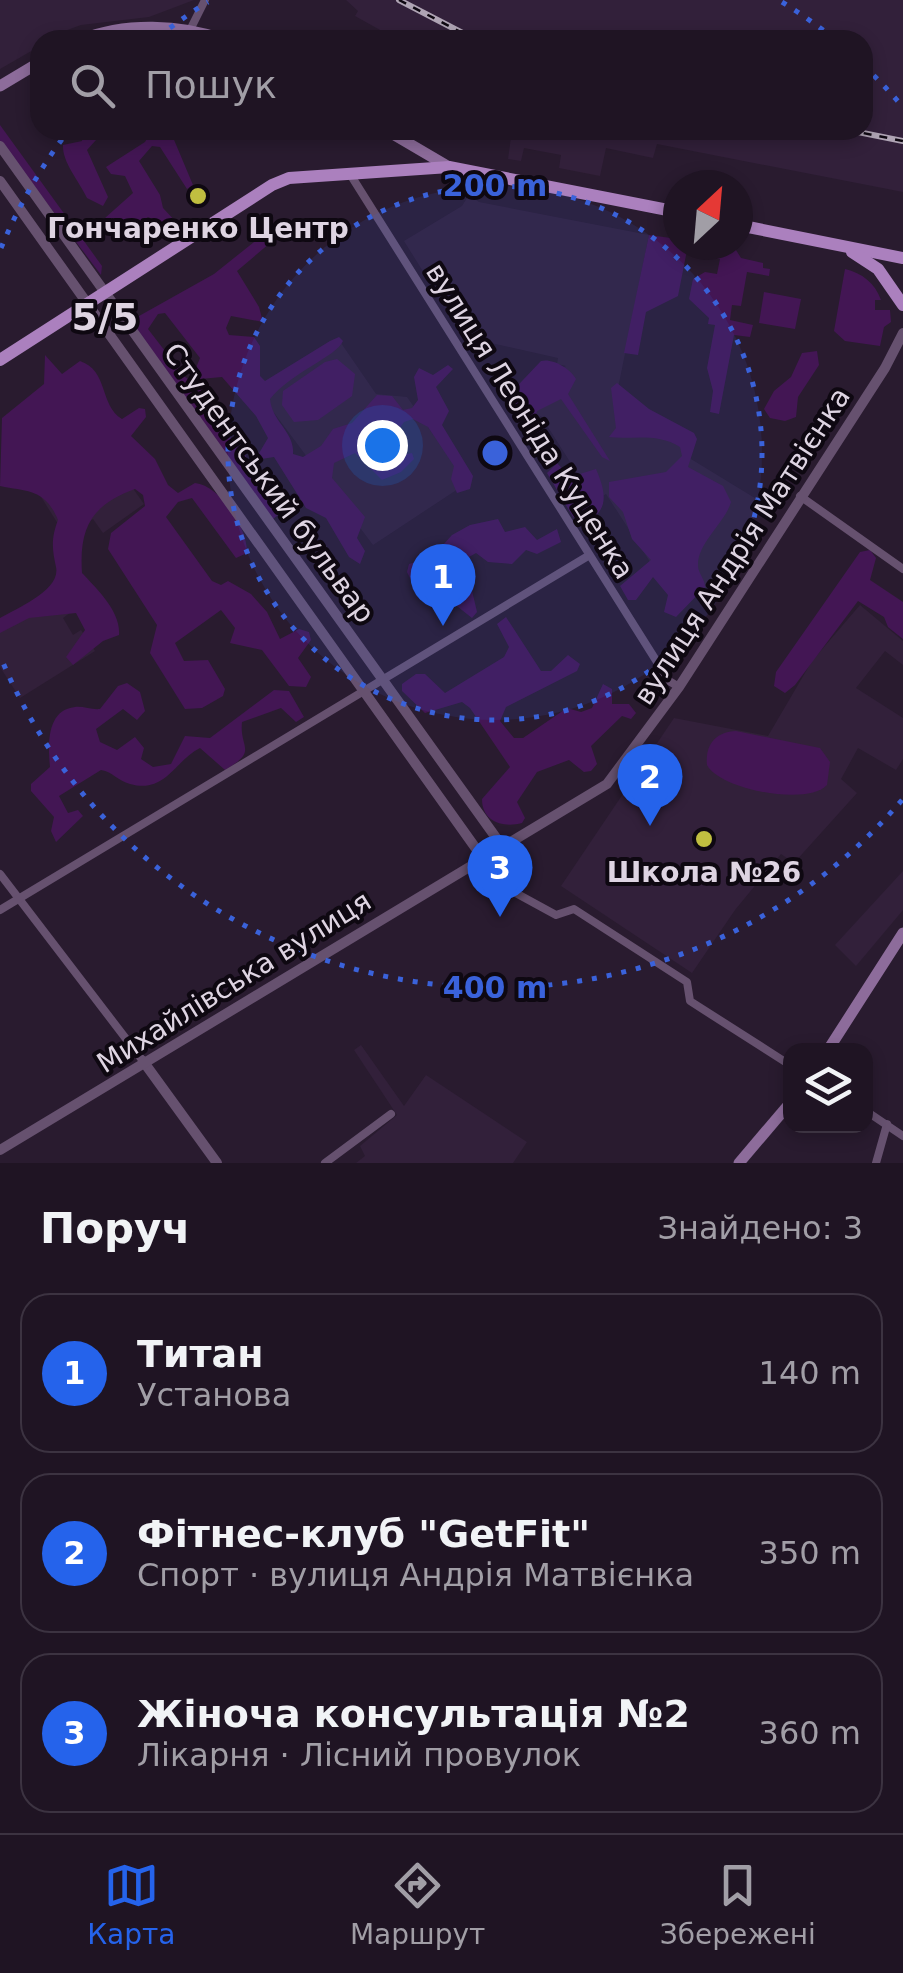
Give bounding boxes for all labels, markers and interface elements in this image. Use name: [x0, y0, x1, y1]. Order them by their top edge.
search box: [30, 30, 873, 140]
icon: search: [65, 58, 120, 113]
text: Пошук: [145, 63, 277, 107]
text: 200 m: [443, 168, 547, 203]
north arrow: [663, 170, 753, 260]
marker: Гончаренко Центр: [187, 185, 209, 207]
place label: Гончаренко Центр: [47, 212, 349, 245]
street label: вулиця Леоніда Куценка: [419, 257, 641, 585]
district label: 5/5: [72, 295, 138, 339]
street label: Студентський бульвар: [156, 337, 382, 629]
street label: вулиця Андрія Матвієнка: [627, 381, 857, 711]
your location: [357, 420, 408, 471]
centre of rings: [477, 435, 513, 471]
pin: 1: [410, 544, 476, 626]
pin: 2: [618, 744, 682, 826]
marker: Школа №26: [693, 828, 715, 850]
pin: 3: [468, 834, 532, 917]
place label: Школа №26: [607, 856, 801, 889]
street label: Михайлівська вулиця: [91, 884, 377, 1080]
text: 400 m: [443, 970, 547, 1005]
map controls: [783, 1043, 873, 1133]
button: layers: [783, 1043, 873, 1133]
text: Поруч: [40, 1204, 190, 1253]
text: Знайдено: 3: [658, 1209, 863, 1247]
text: Титан: [137, 1332, 263, 1376]
text: 1: [63, 1354, 86, 1392]
text: 140 m: [759, 1354, 861, 1392]
text: Установа: [137, 1376, 291, 1414]
text: Фітнес-клуб "GetFit": [137, 1512, 590, 1556]
text: 2: [63, 1534, 86, 1572]
text: 350 m: [759, 1534, 861, 1572]
text: Спорт · вулиця Андрія Матвієнка: [137, 1556, 694, 1594]
text: Жіноча консультація №2: [137, 1692, 690, 1736]
text: 3: [63, 1714, 86, 1752]
text: 360 m: [759, 1714, 861, 1752]
text: Лікарня · Лісний провулок: [137, 1736, 581, 1774]
tab: Карта: [87, 1858, 176, 1951]
tab: Маршрут: [350, 1858, 485, 1951]
tab: Збережені: [660, 1858, 816, 1951]

